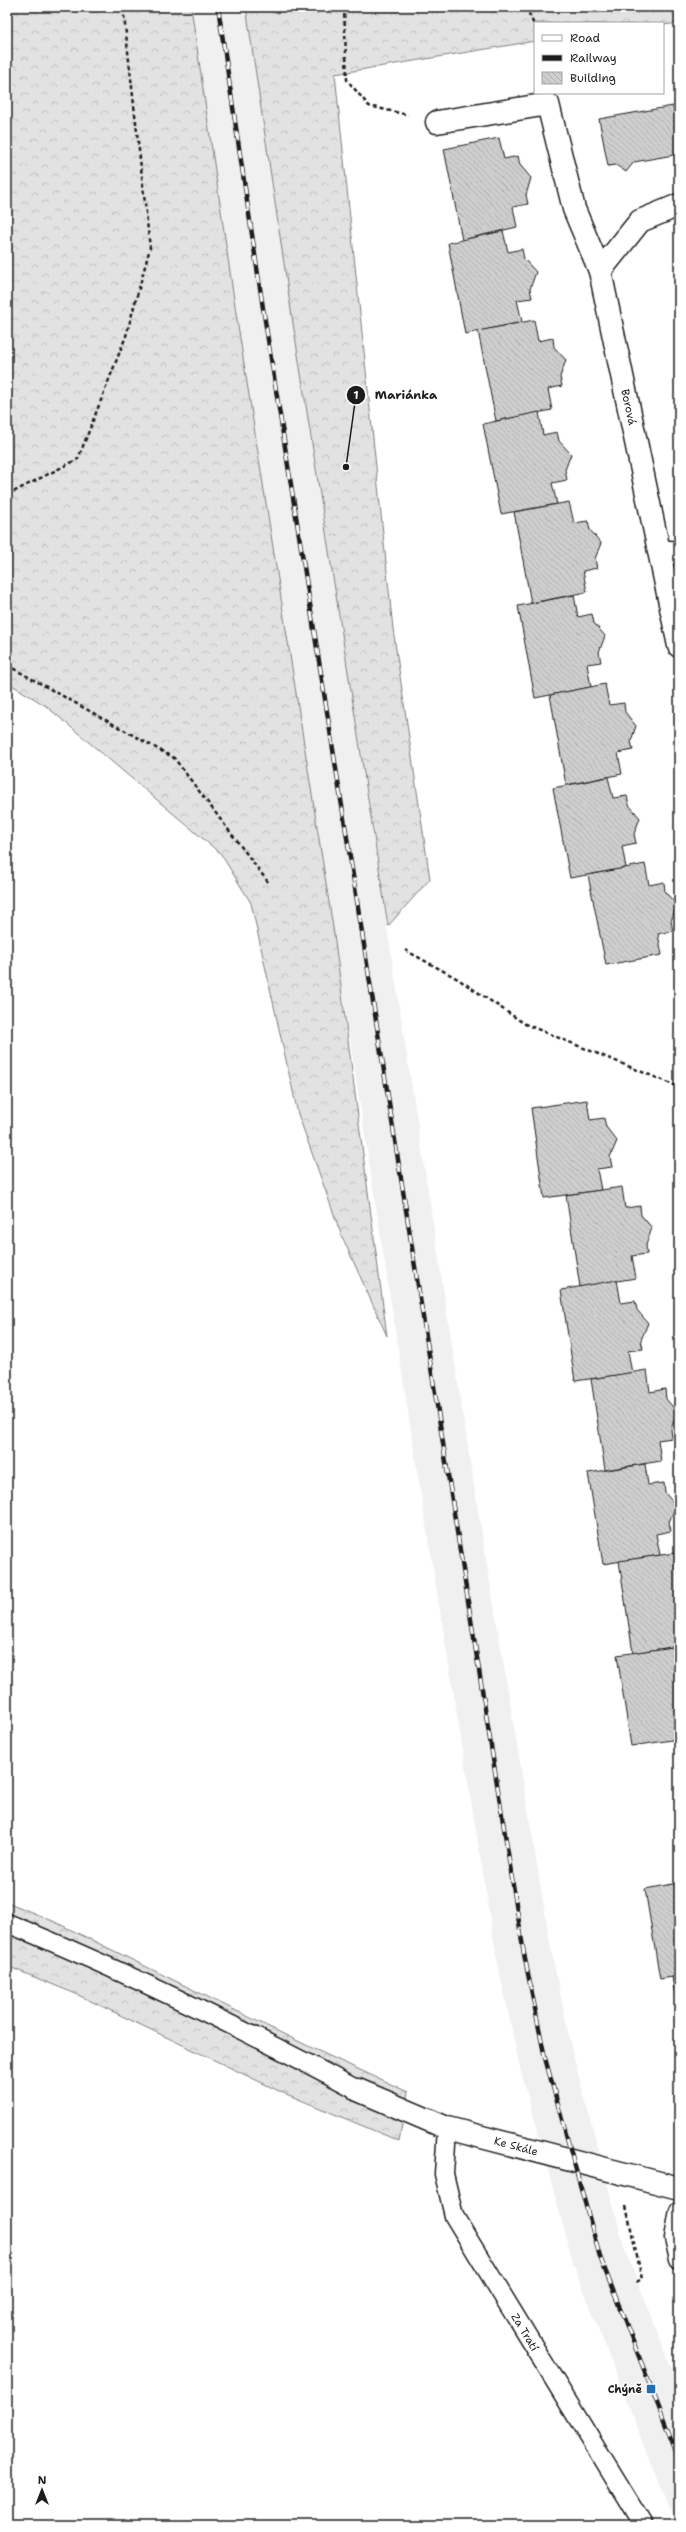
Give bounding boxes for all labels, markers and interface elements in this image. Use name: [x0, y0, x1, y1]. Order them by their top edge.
legend: [534, 22, 664, 94]
text: Road: [570, 30, 601, 46]
text: Railway: [570, 50, 617, 66]
text: Building: [570, 70, 616, 86]
callout: Mariánka: [346, 383, 445, 407]
text: 1: [353, 387, 359, 403]
text: Mariánka: [375, 387, 438, 403]
street label: Borová: [617, 388, 640, 427]
street label: Ke Skále: [492, 2133, 540, 2160]
street label: Za Tratí: [507, 2311, 542, 2354]
place label: Chýně: [608, 2382, 642, 2397]
marker: Chýně: [645, 2383, 657, 2395]
north arrow: [22, 2470, 62, 2510]
text: N: [38, 2473, 47, 2488]

